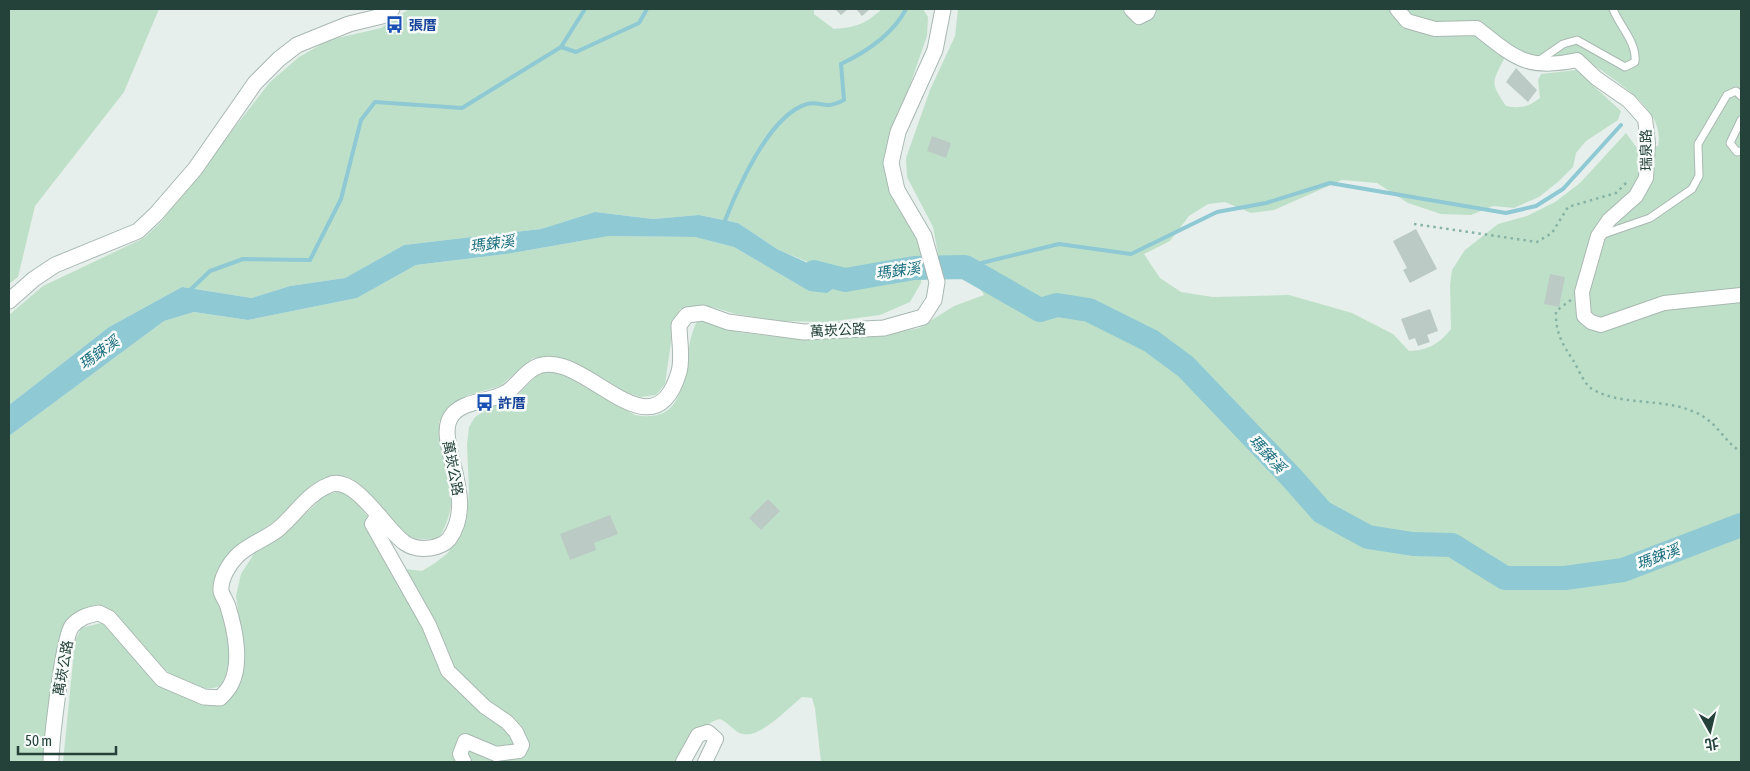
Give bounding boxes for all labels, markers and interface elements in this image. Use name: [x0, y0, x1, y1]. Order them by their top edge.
bus stop icon: 張厝: [385, 15, 405, 35]
place label: 張厝: [409, 17, 437, 33]
street label: 瑞泉路: [1638, 129, 1654, 171]
water label: 瑪鋉溪: [468, 232, 517, 255]
water label: 瑪鋉溪: [874, 259, 923, 282]
street label: 萬崁公路: [810, 321, 866, 339]
water label: 瑪鋉溪: [76, 331, 124, 373]
bus stop icon: 許厝: [474, 393, 494, 413]
place label: 許厝: [498, 395, 526, 411]
water label: 瑪鋉溪: [1246, 431, 1290, 477]
street label: 萬崁公路: [440, 439, 466, 497]
water label: 瑪鋉溪: [1634, 540, 1684, 573]
street label: 萬崁公路: [50, 639, 76, 697]
north arrow: [1685, 706, 1735, 756]
scale bar: [18, 724, 115, 756]
text: 50 m: [25, 732, 52, 749]
text: 北: [1704, 735, 1720, 753]

